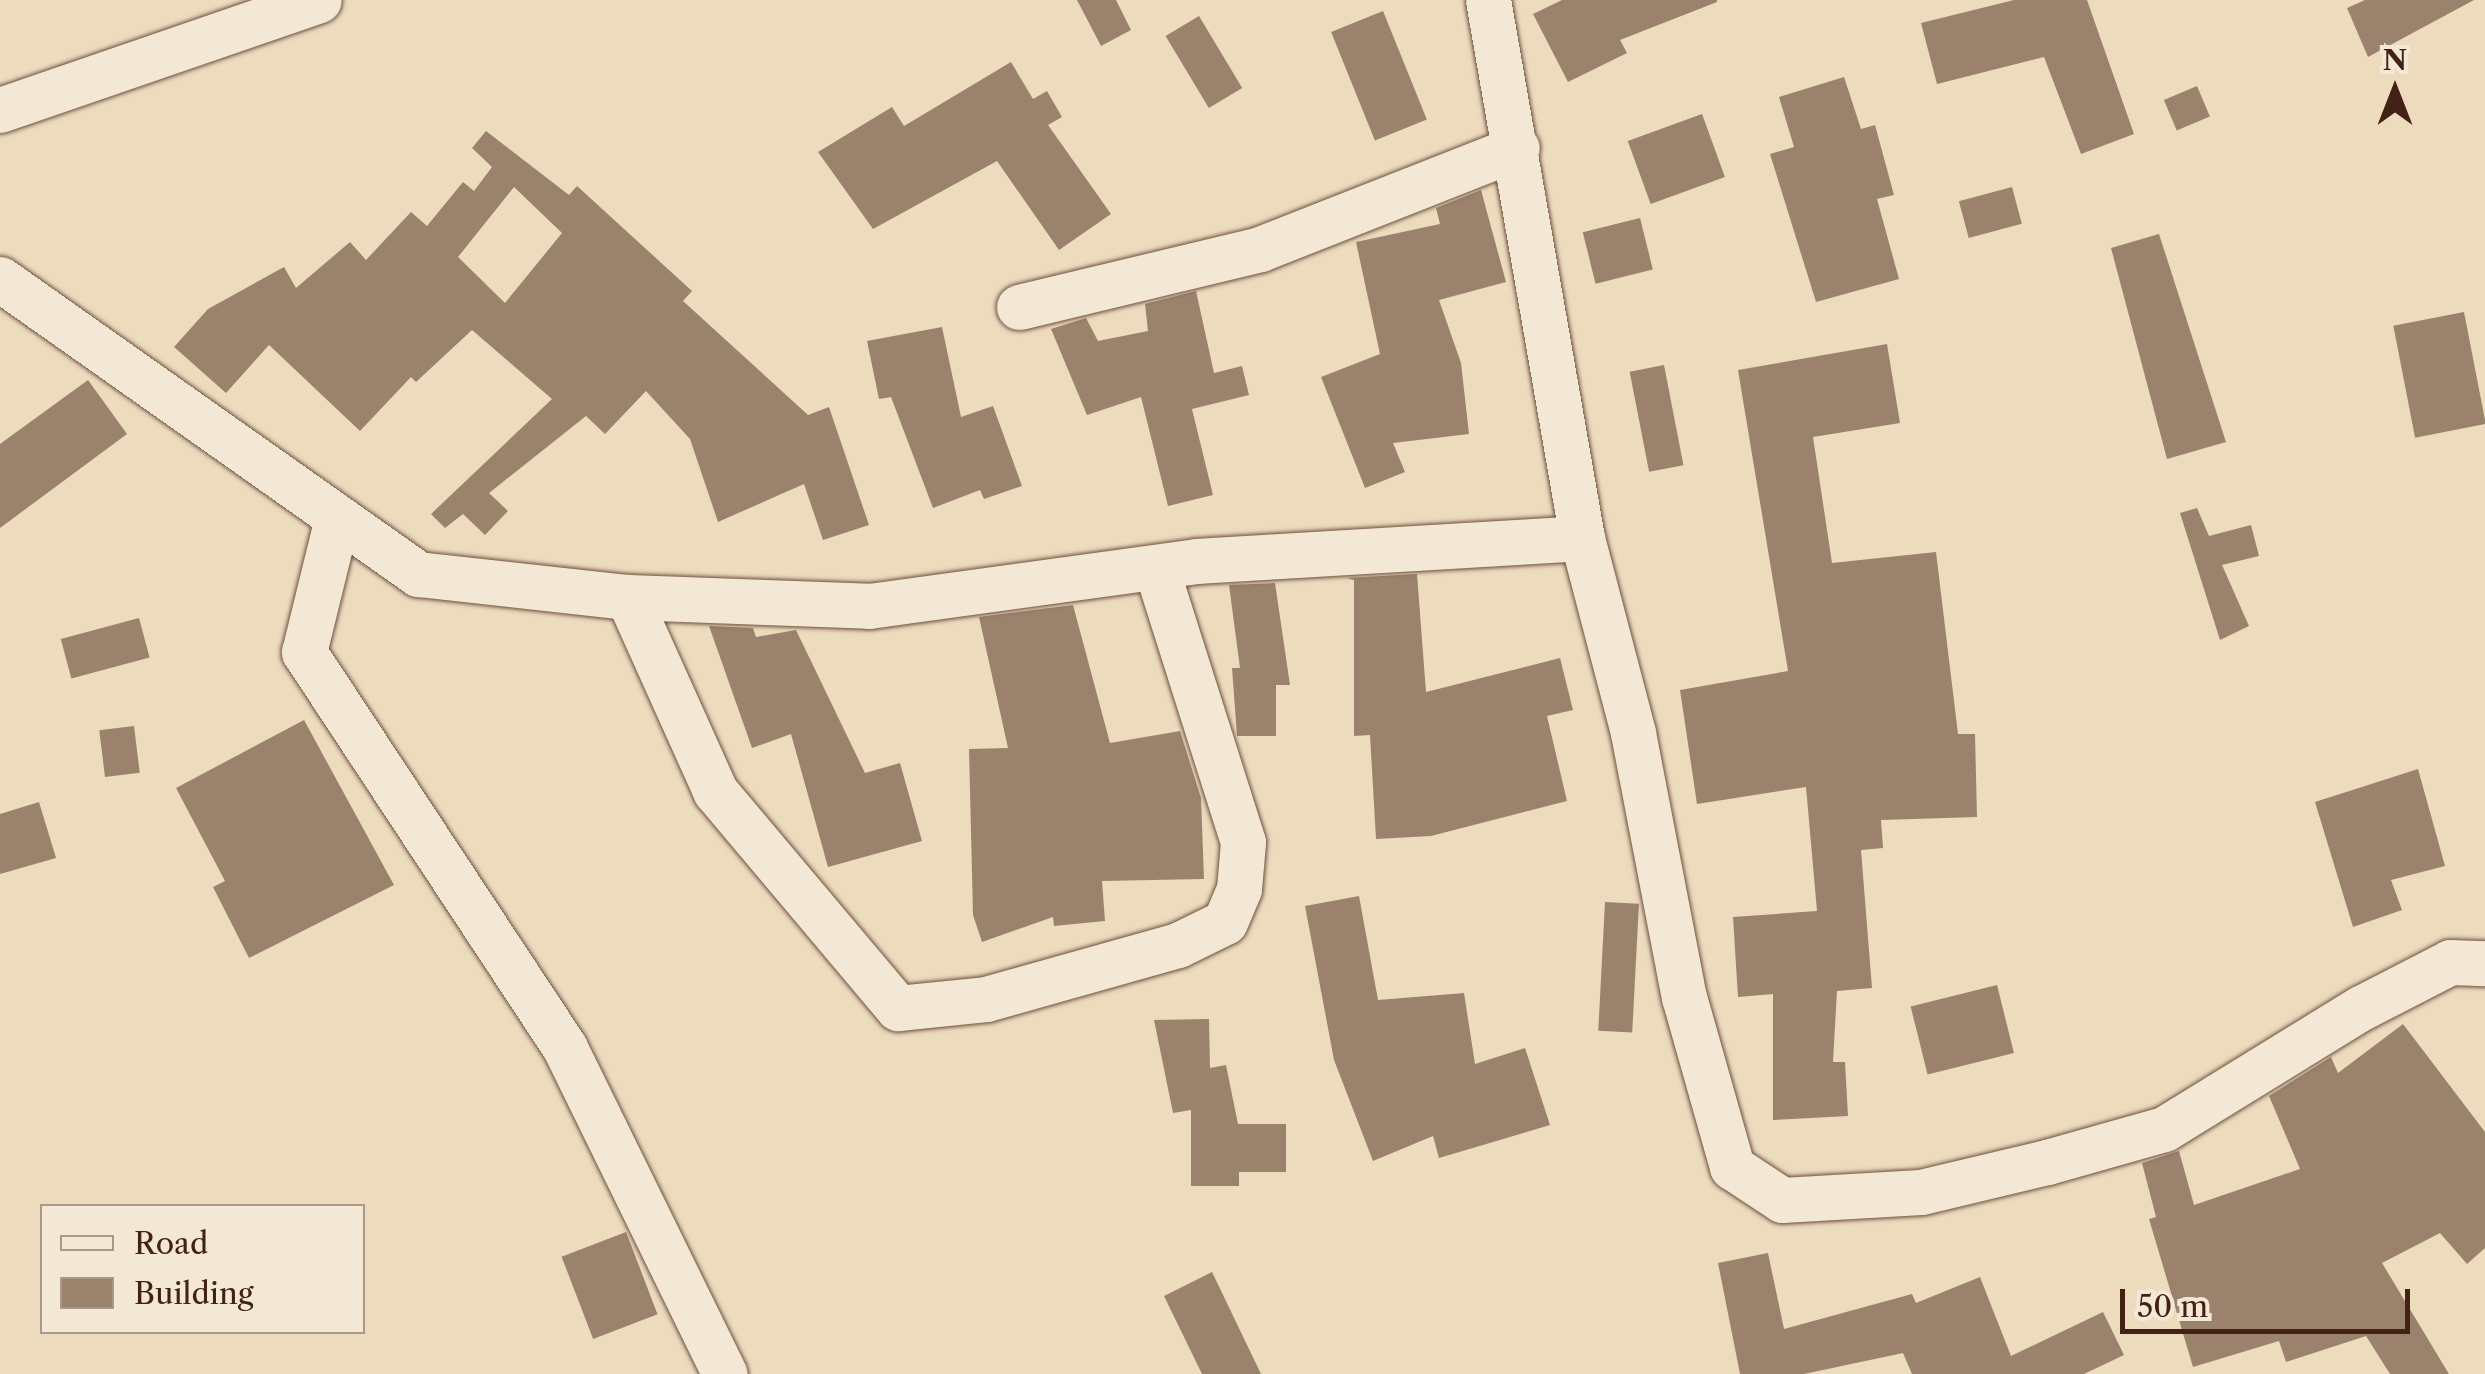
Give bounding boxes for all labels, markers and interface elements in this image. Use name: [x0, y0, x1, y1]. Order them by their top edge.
north arrow: [2345, 40, 2445, 140]
text: N: [2383, 43, 2407, 77]
legend: [40, 1204, 365, 1334]
text: Road: [134, 1225, 208, 1262]
scale bar: [2125, 1269, 2415, 1331]
text: Building: [134, 1275, 254, 1312]
text: 50 m: [2137, 1288, 2208, 1325]

